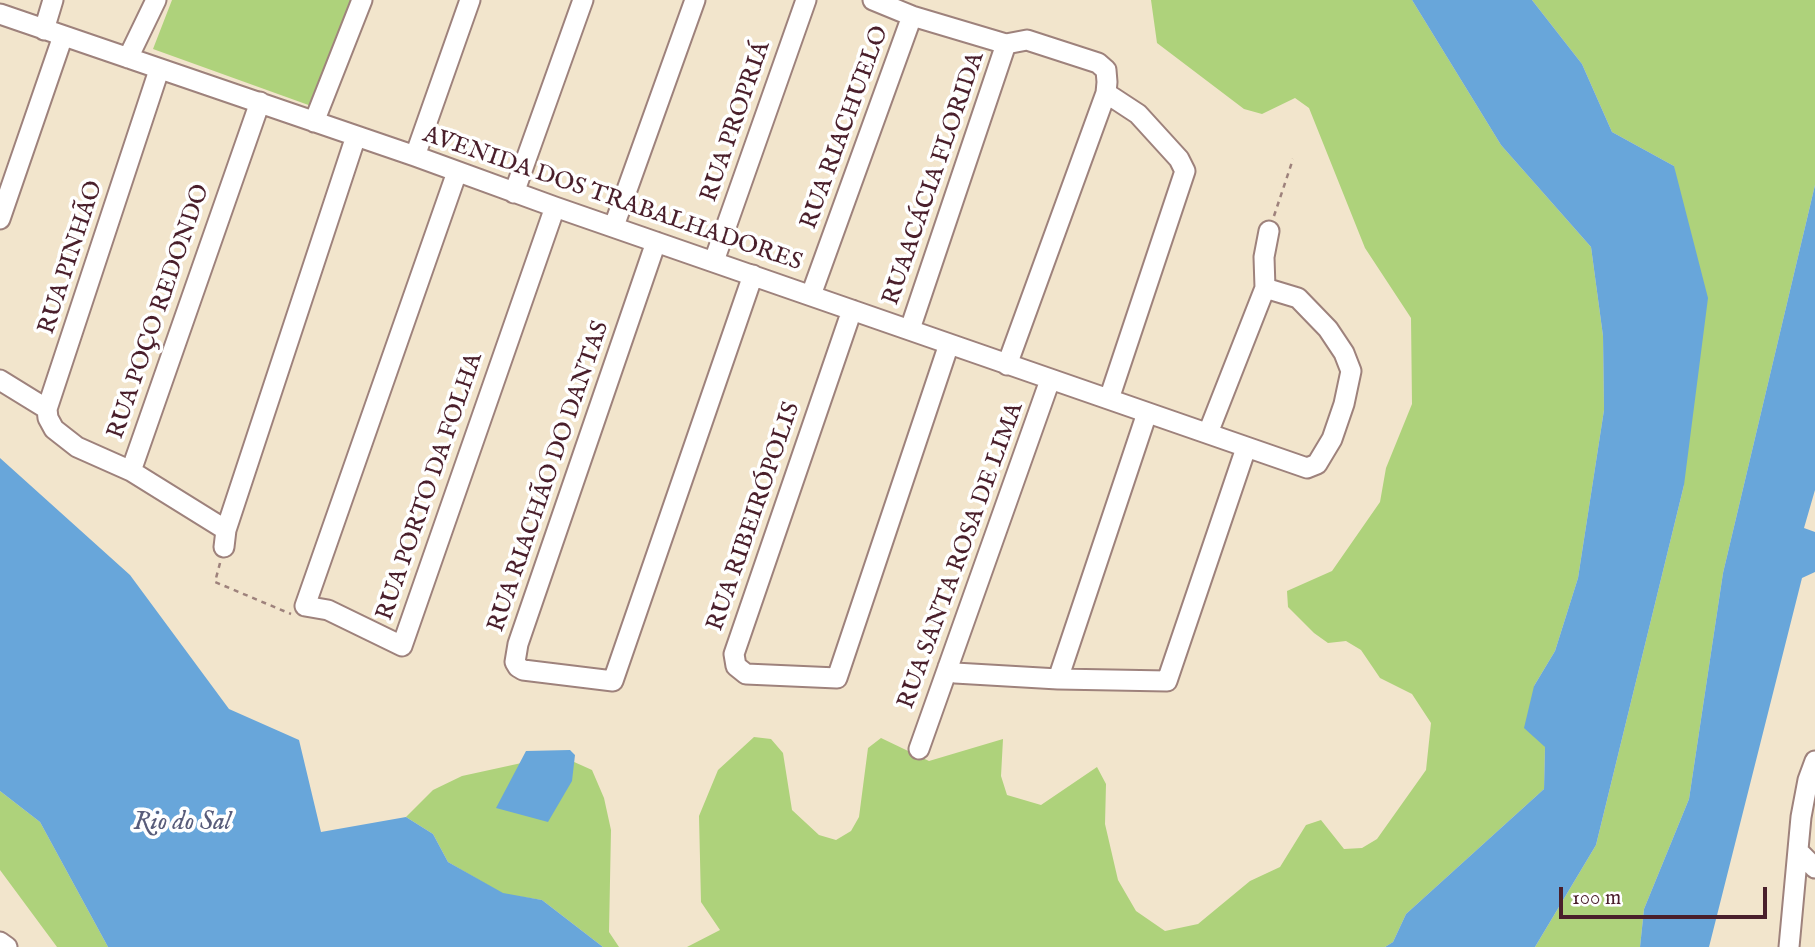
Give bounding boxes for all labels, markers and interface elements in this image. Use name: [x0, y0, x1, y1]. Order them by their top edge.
street label: RUA RIACHUELO: [796, 22, 896, 234]
street label: RUA PROPRIÁ: [696, 38, 778, 206]
street label: RUAACÁCIA FLORIDA: [878, 49, 992, 309]
street label: AVENIDA DOS TRABALHADORES: [419, 121, 805, 279]
street label: RUA PINHÃO: [34, 178, 110, 338]
street label: RUA POÇO REDONDO: [103, 181, 217, 443]
street label: RUA RIACHÃO DO DANTAS: [483, 318, 617, 636]
street label: RUA PORTO DA FOLHA: [372, 350, 490, 624]
street label: RUA RIBEIRÓPOLIS: [702, 399, 808, 635]
street label: RUA SANTA ROSA DE LIMA: [893, 399, 1031, 713]
water label: Rio do Sal: [133, 808, 231, 840]
scale bar: [1563, 874, 1771, 918]
text: 100 m: [1572, 885, 1621, 912]

